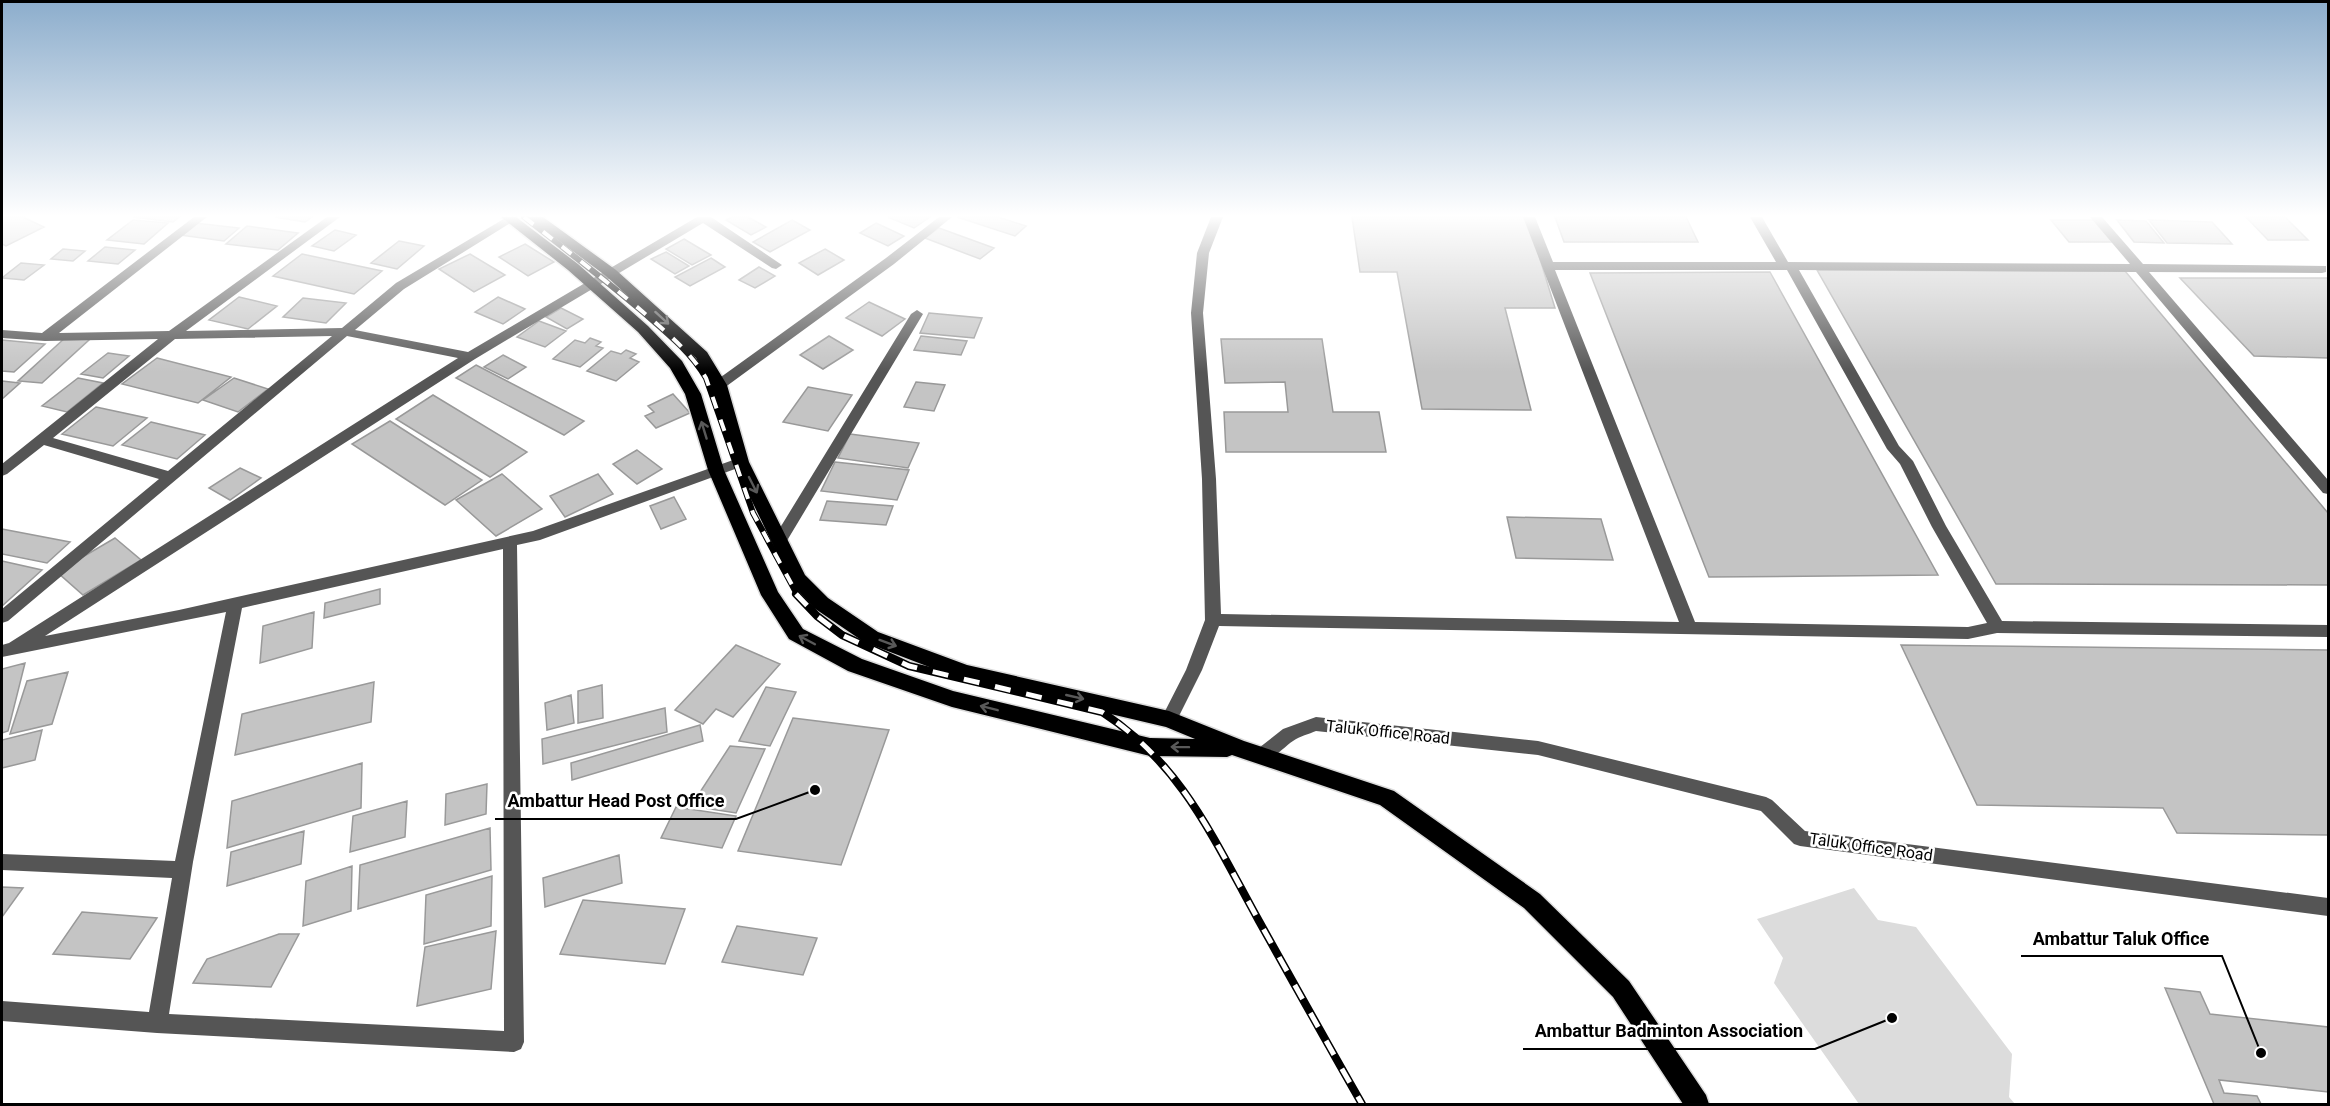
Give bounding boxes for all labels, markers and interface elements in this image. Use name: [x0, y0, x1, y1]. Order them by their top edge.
one-way arrow: [654, 311, 669, 325]
one-way arrow: [698, 421, 709, 440]
one-way arrow: [747, 476, 759, 494]
one-way arrow: [799, 634, 817, 645]
one-way arrow: [878, 639, 897, 650]
one-way arrow: [1065, 691, 1084, 703]
one-way arrow: [980, 701, 999, 713]
street label: Taluk Office Road: [1325, 716, 1451, 748]
one-way arrow: [1170, 741, 1190, 753]
callout: Ambattur Head Post Office: [495, 783, 736, 819]
text: Ambattur Head Post Office: [508, 790, 725, 811]
street label: Taluk Office Road: [1808, 829, 1934, 865]
callout: Ambattur Taluk Office: [2021, 920, 2222, 956]
text: Ambattur Taluk Office: [2033, 928, 2210, 949]
callout: Ambattur Badminton Association: [1523, 1013, 1815, 1049]
text: Ambattur Badminton Association: [1535, 1020, 1803, 1041]

